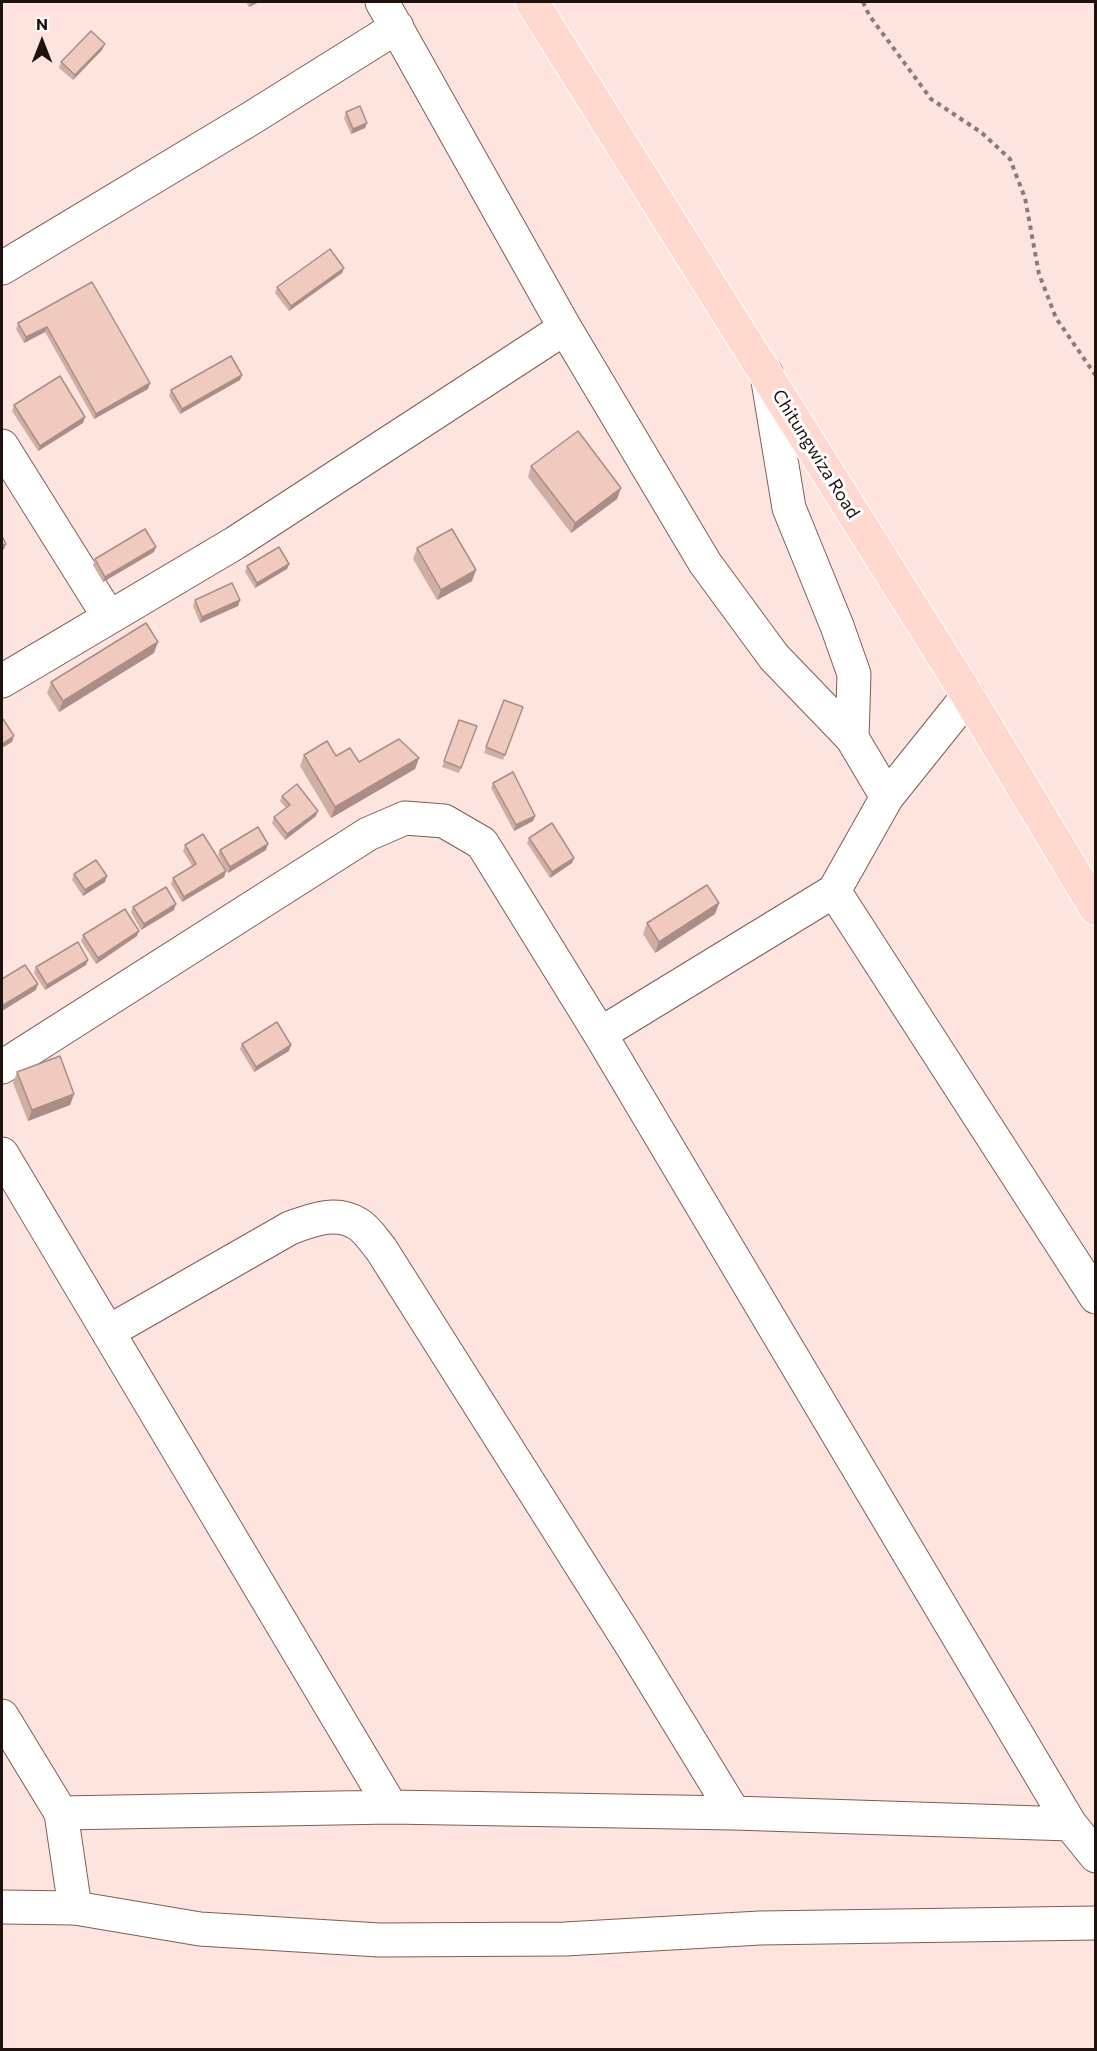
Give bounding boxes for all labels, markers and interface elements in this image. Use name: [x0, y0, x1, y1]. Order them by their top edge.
north arrow: [12, 12, 72, 72]
text: N: [36, 14, 48, 33]
street label: Chitungwiza Road: [768, 386, 864, 522]

